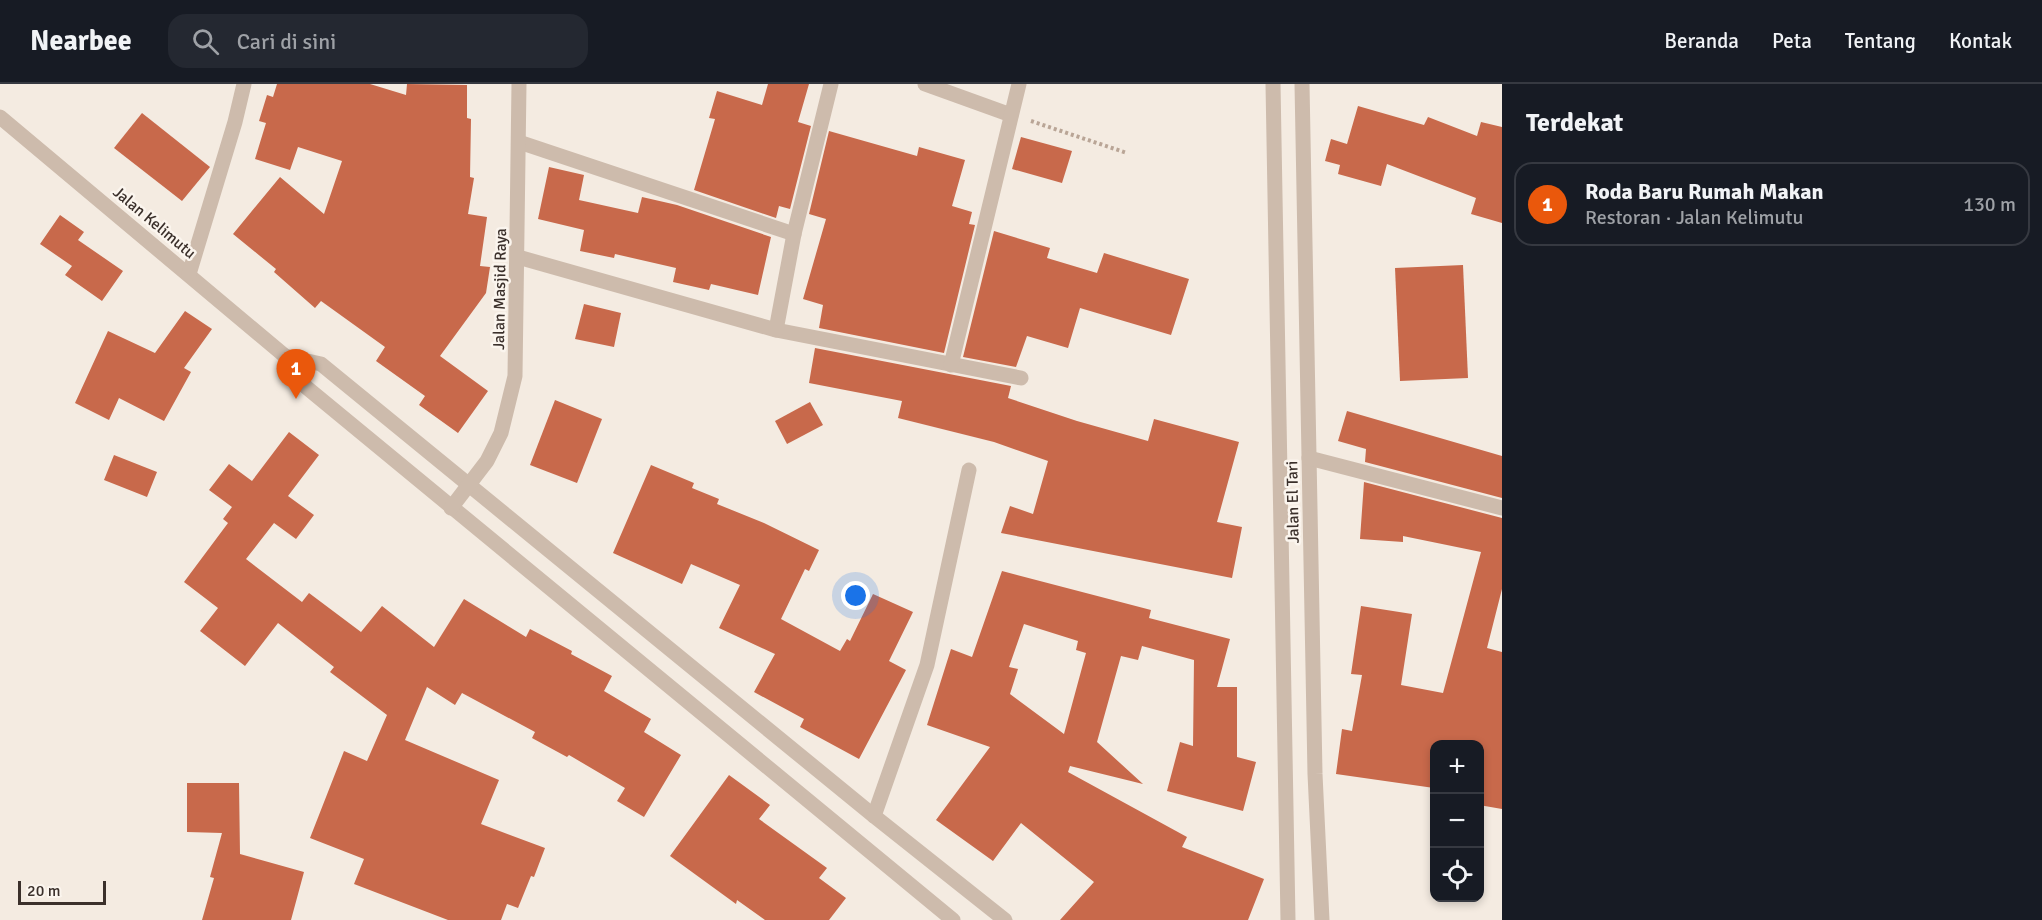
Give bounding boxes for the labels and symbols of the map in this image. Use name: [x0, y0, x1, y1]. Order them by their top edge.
street label: Jalan Kelimutu: [109, 182, 200, 263]
street label: Jalan Masjid Raya: [489, 228, 511, 350]
pin: 1: [276, 350, 316, 399]
street label: Jalan El Tari: [1282, 461, 1304, 543]
your location: [841, 581, 870, 610]
scale bar: [18, 878, 106, 906]

